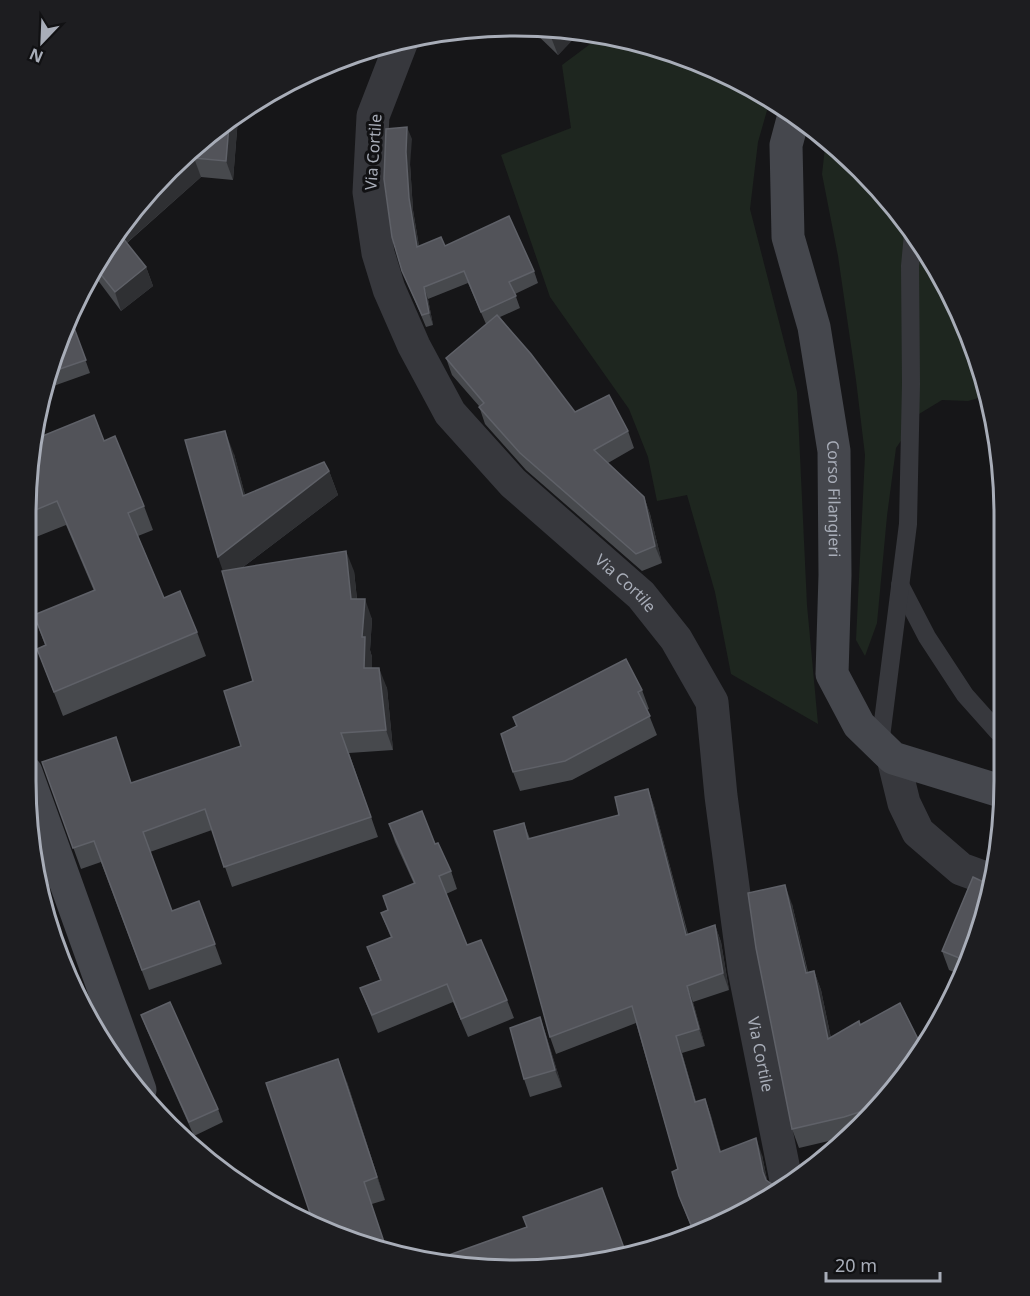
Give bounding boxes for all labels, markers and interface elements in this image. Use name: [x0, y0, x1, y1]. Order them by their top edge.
north arrow: [12, 12, 72, 72]
text: N: [26, 43, 46, 68]
street label: Via Cortile: [359, 113, 387, 191]
street label: Corso Filangieri: [821, 438, 846, 557]
street label: Via Cortile: [590, 549, 661, 617]
street label: Via Cortile: [743, 1015, 779, 1094]
scale bar: [826, 1245, 940, 1283]
text: 20 m: [835, 1253, 877, 1277]

